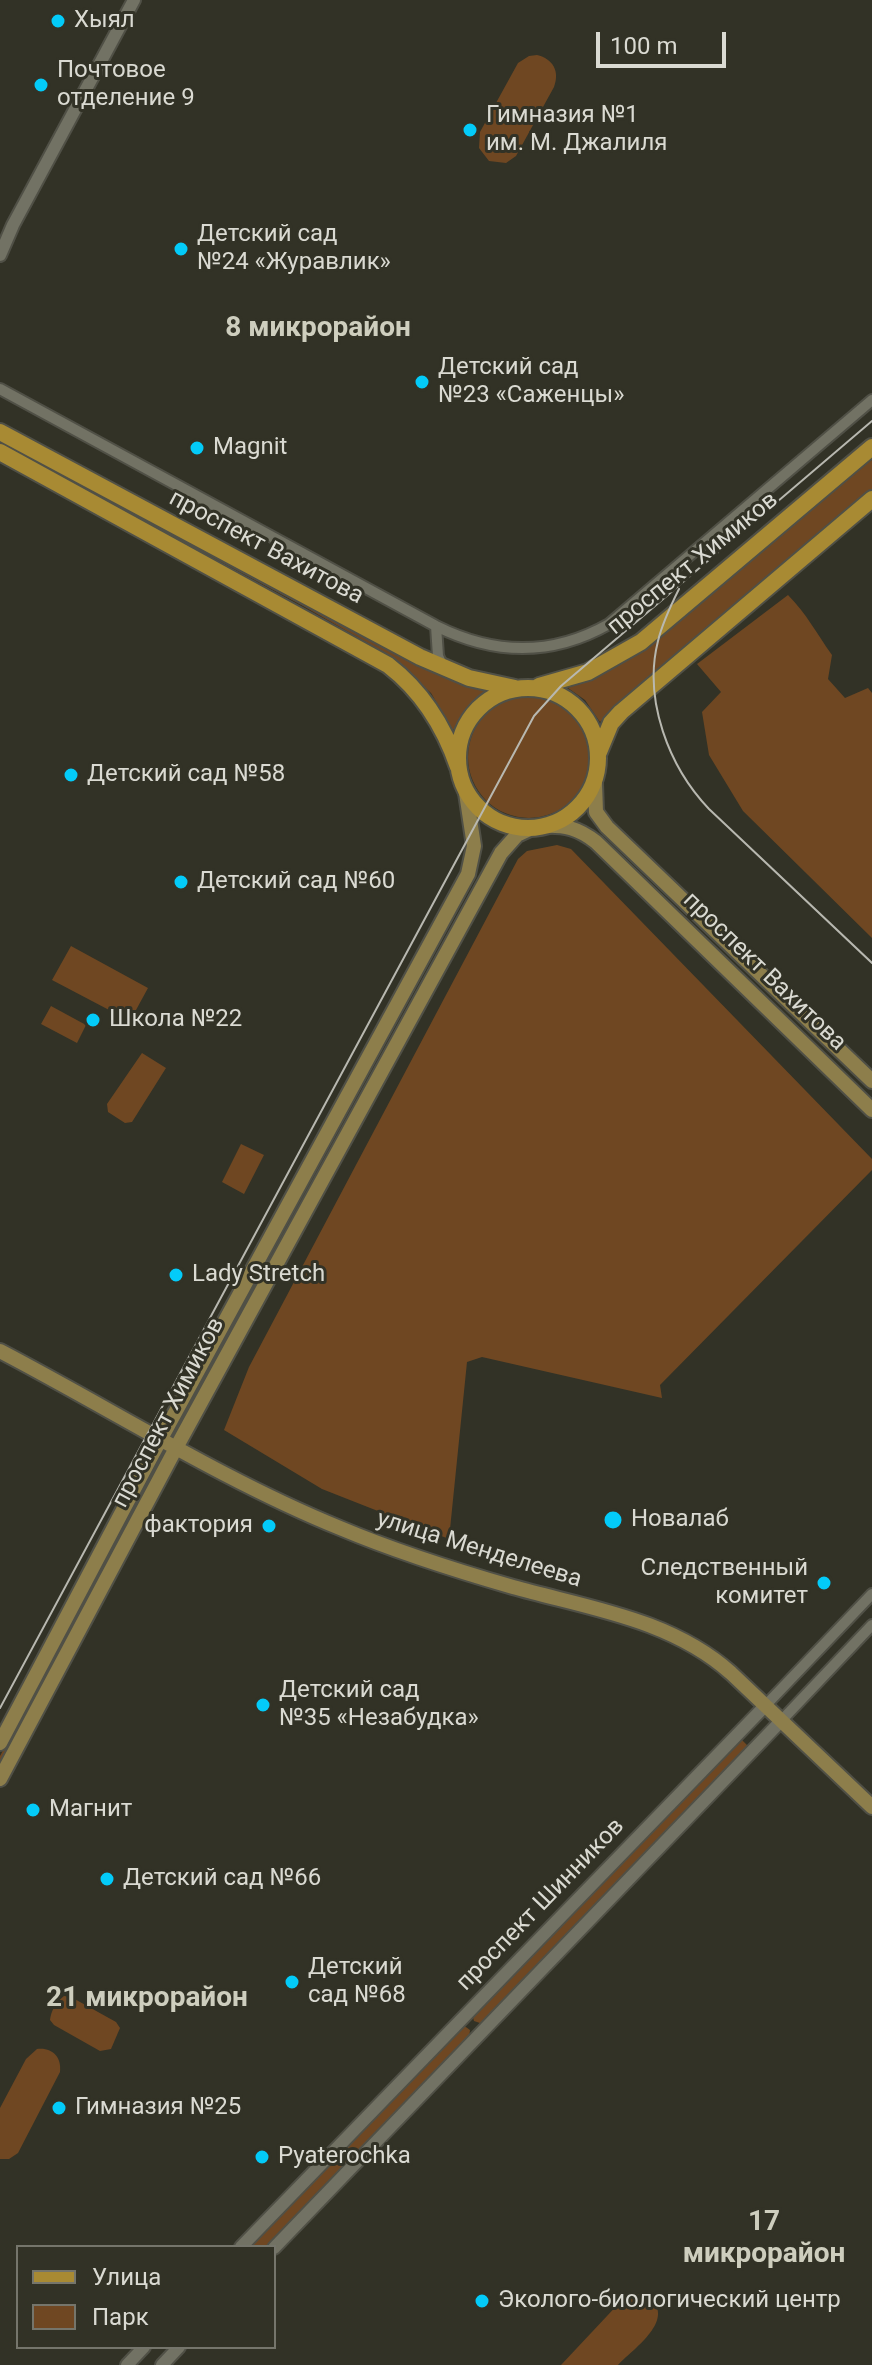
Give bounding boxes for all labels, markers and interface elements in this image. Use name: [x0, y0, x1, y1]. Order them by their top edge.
place label: Хыял: [74, 7, 135, 35]
marker: Хыял: [49, 12, 67, 30]
scale bar: [600, 16, 730, 66]
text: 100 m: [610, 32, 677, 60]
place label: Почтовое отделение 9: [57, 57, 195, 113]
marker: Почтовое отделение 9: [32, 76, 50, 94]
place label: Гимназия №1 им. М. Джалиля: [486, 102, 667, 158]
marker: Гимназия №1 им. М. Джалиля: [461, 121, 479, 139]
place label: Детский сад №24 «Журавлик»: [197, 221, 391, 277]
marker: Детский сад №24 «Журавлик»: [172, 240, 190, 258]
district label: 8 микрорайон: [225, 312, 411, 346]
place label: Детский сад №23 «Саженцы»: [438, 354, 624, 410]
marker: Детский сад №23 «Саженцы»: [413, 373, 431, 391]
place label: Magnit: [213, 434, 287, 462]
marker: Magnit: [188, 439, 206, 457]
street label: проспект Вахитова: [164, 485, 368, 611]
street label: проспект Химиков: [602, 486, 784, 642]
place label: Детский сад №58: [87, 761, 285, 789]
marker: Детский сад №58: [62, 766, 80, 784]
place label: Детский сад №60: [197, 868, 395, 896]
marker: Детский сад №60: [172, 873, 190, 891]
street label: проспект Вахитова: [676, 887, 852, 1057]
place label: Школа №22: [109, 1006, 242, 1034]
marker: Школа №22: [84, 1011, 102, 1029]
place label: Lady Stretch: [192, 1261, 325, 1289]
marker: Lady Stretch: [167, 1266, 185, 1284]
street label: проспект Химиков: [107, 1313, 231, 1513]
street label: улица Менделеева: [373, 1505, 585, 1595]
place label: Новалаб: [631, 1506, 729, 1534]
marker: Новалаб: [602, 1509, 624, 1531]
place label: фактория: [144, 1512, 253, 1540]
marker: фактория: [260, 1517, 278, 1535]
place label: Следственный комитет: [641, 1555, 808, 1611]
marker: Следственный комитет: [815, 1574, 833, 1592]
place label: Детский сад №35 «Незабудка»: [279, 1677, 479, 1733]
marker: Детский сад №35 «Незабудка»: [254, 1696, 272, 1714]
place label: Магнит: [49, 1796, 132, 1824]
marker: Магнит: [24, 1801, 42, 1819]
street label: проспект Шинников: [451, 1813, 631, 1997]
place label: Детский сад №66: [123, 1865, 321, 1893]
marker: Детский сад №66: [98, 1870, 116, 1888]
place label: Детский сад №68: [308, 1954, 406, 2010]
marker: Детский сад №68: [283, 1973, 301, 1991]
district label: 21 микрорайон: [46, 1982, 248, 2016]
place label: Гимназия №25: [75, 2094, 241, 2122]
marker: Гимназия №25: [50, 2099, 68, 2117]
place label: Pyaterochka: [278, 2143, 411, 2171]
marker: Pyaterochka: [253, 2148, 271, 2166]
district label: 17 микрорайон: [683, 2206, 845, 2272]
legend: [16, 2245, 276, 2349]
text: Улица: [92, 2263, 161, 2291]
place label: Эколого-биологический центр: [498, 2287, 841, 2315]
marker: Эколого-биологический центр: [473, 2292, 491, 2310]
text: Парк: [92, 2303, 149, 2331]

